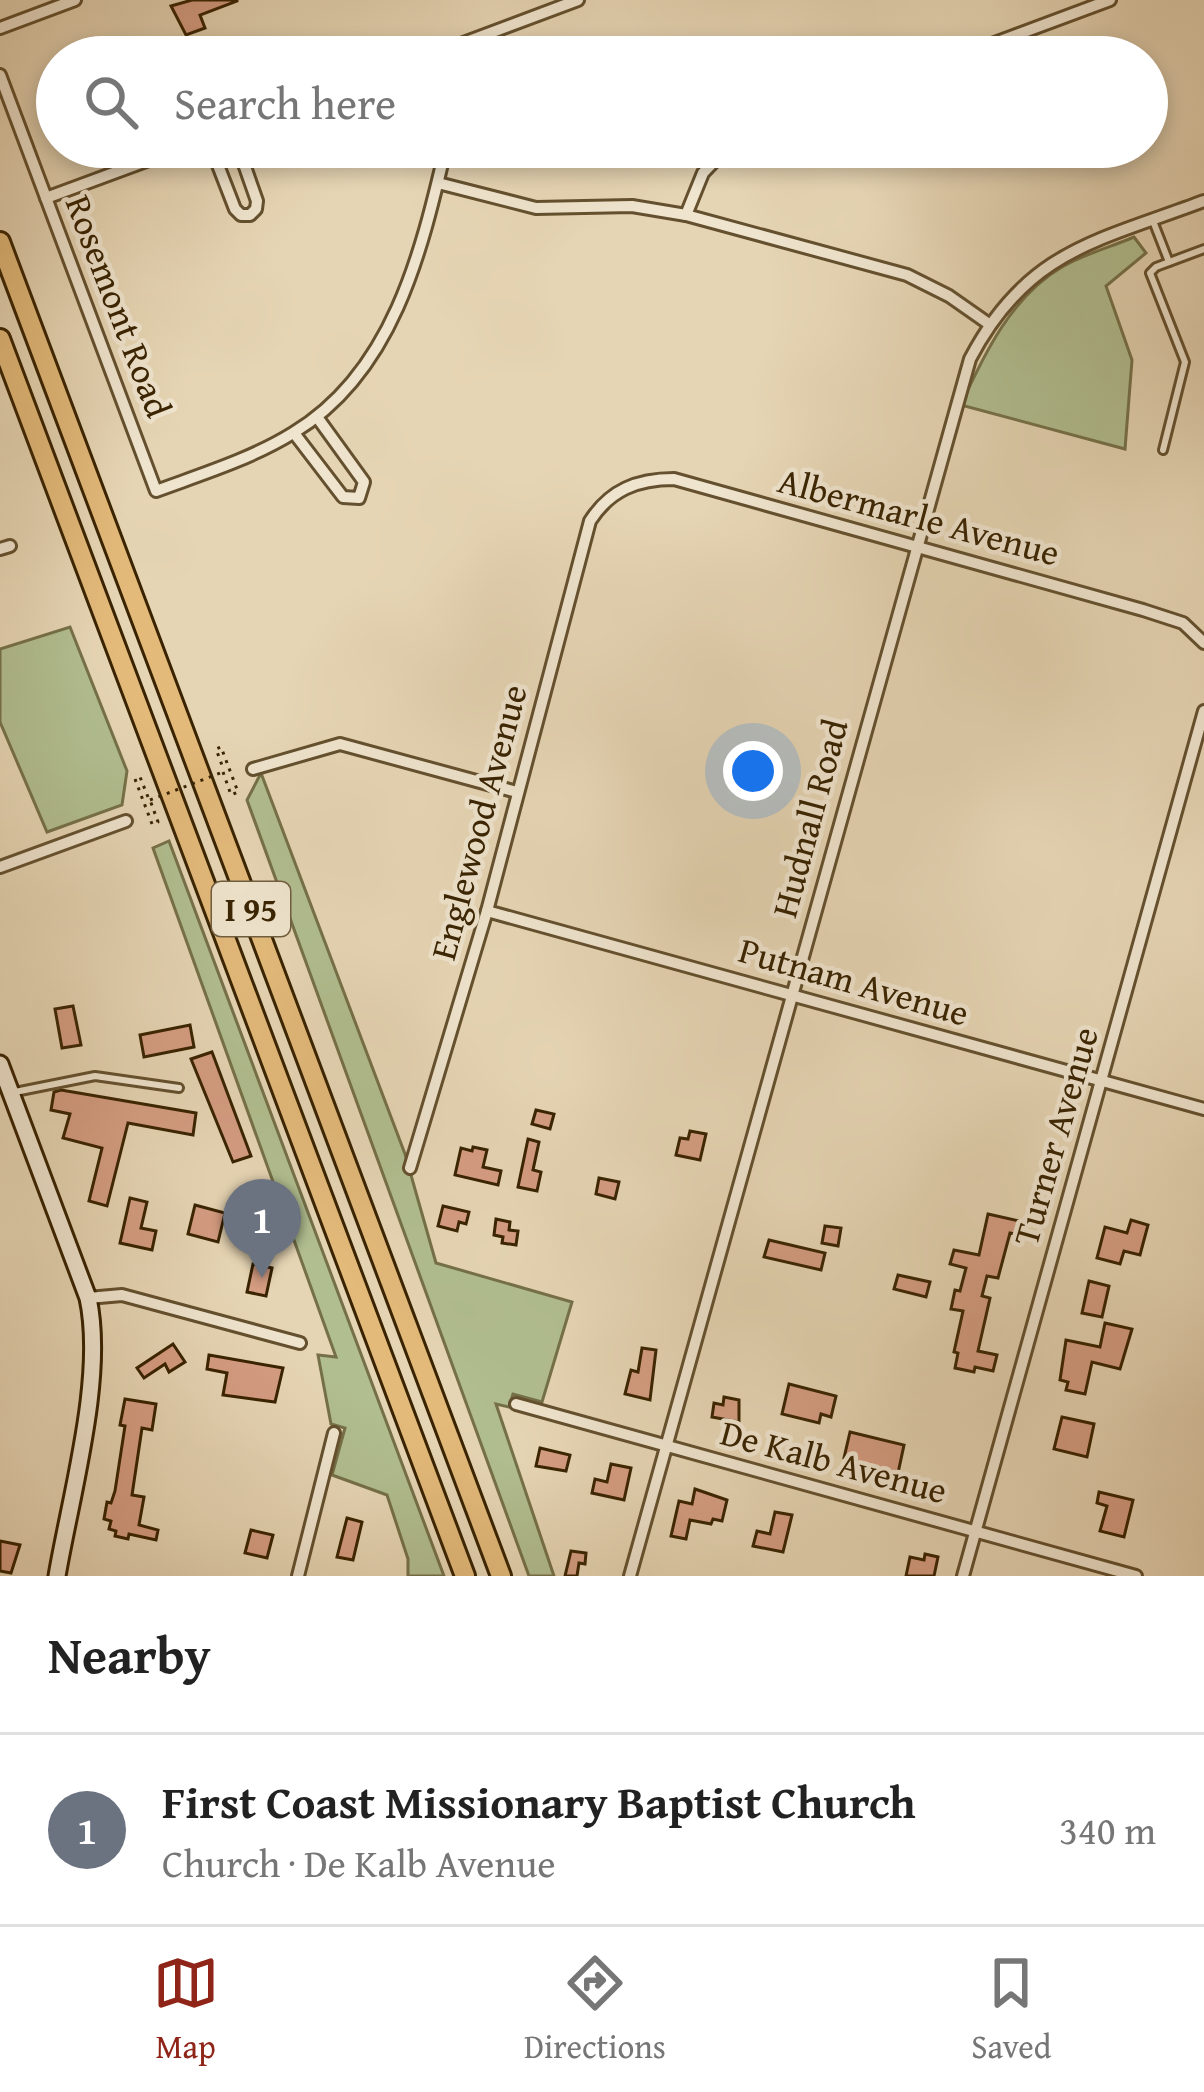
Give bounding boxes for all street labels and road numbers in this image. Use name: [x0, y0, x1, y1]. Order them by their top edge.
street label: Rosemont Road: [53, 187, 186, 425]
street label: Albermarle Avenue: [773, 453, 1066, 579]
street label: Englewood Avenue: [415, 678, 540, 965]
street label: Hudnall Road: [757, 713, 860, 923]
road number: I 95: [212, 882, 290, 936]
street label: Putnam Avenue: [733, 922, 975, 1039]
street label: Turner Avenue: [998, 1020, 1111, 1251]
street label: De Kalb Avenue: [715, 1405, 953, 1516]

